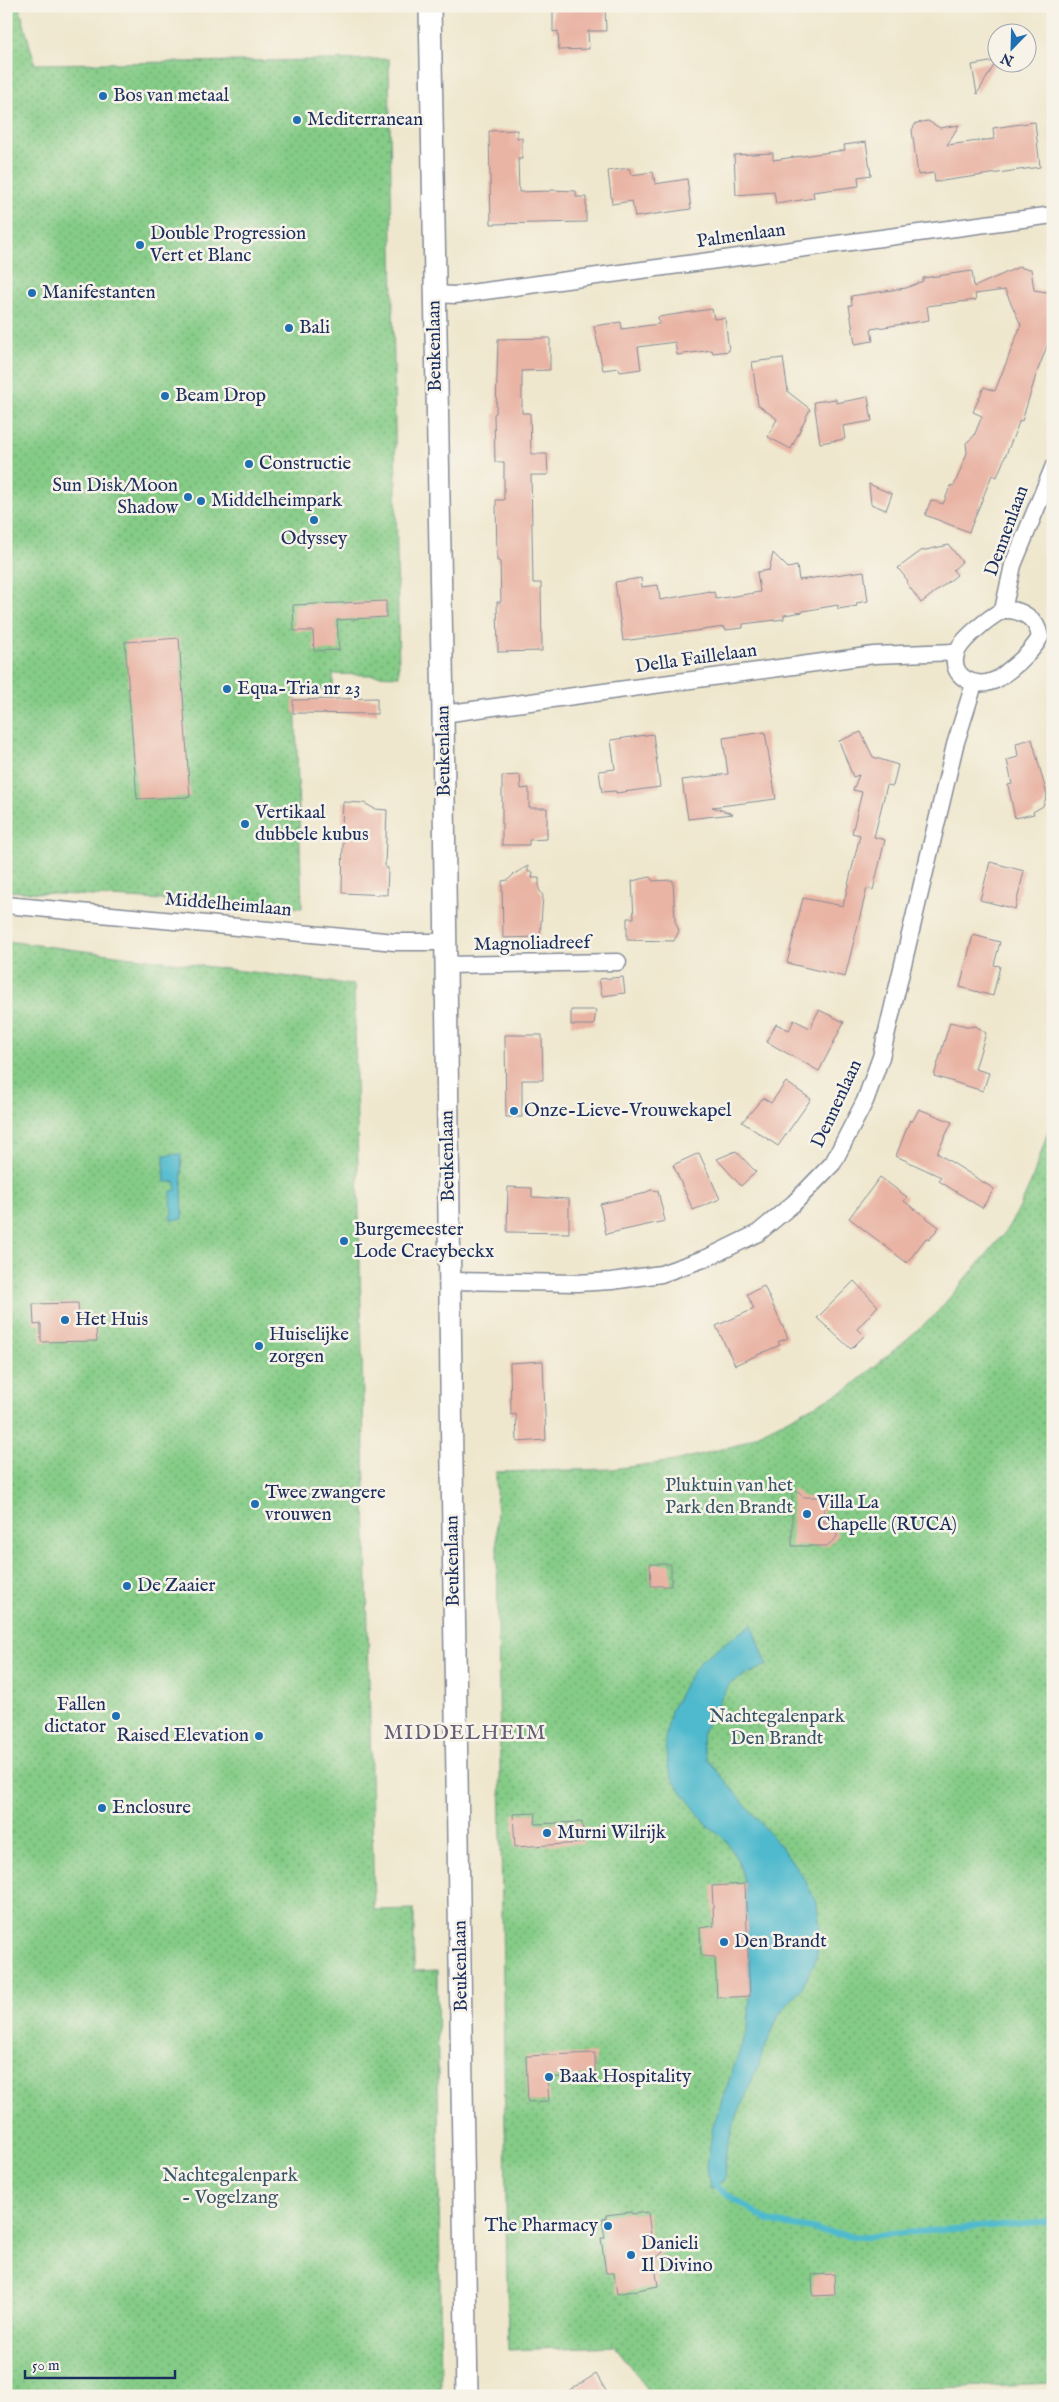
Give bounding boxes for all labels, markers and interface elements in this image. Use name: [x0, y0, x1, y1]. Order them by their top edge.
north arrow: [986, 22, 1036, 72]
text: N: [998, 48, 1017, 70]
place label: Bos van metaal: [113, 84, 230, 108]
marker: Bos van metaal: [97, 90, 109, 102]
place label: Mediterranean: [307, 108, 423, 132]
marker: Mediterranean: [291, 114, 303, 126]
street label: Palmenlaan: [695, 218, 787, 254]
place label: Double Progression Vert et Blanc: [149, 222, 306, 268]
marker: Double Progression Vert et Blanc: [134, 239, 146, 251]
place label: Manifestanten: [42, 281, 156, 305]
marker: Manifestanten: [26, 287, 38, 299]
street label: Beukenlaan: [422, 300, 448, 392]
place label: Bali: [299, 316, 330, 340]
marker: Bali: [283, 322, 295, 334]
place label: Beam Drop: [175, 384, 266, 408]
marker: Beam Drop: [159, 390, 171, 402]
place label: Constructie: [259, 452, 352, 476]
marker: Constructie: [243, 458, 255, 470]
place label: Sun Disk/Moon Shadow: [52, 474, 179, 520]
street label: Dennenlaan: [980, 482, 1034, 580]
place label: Middelheimpark: [211, 489, 343, 513]
marker: Sun Disk/Moon Shadow: [182, 491, 194, 503]
marker: Middelheimpark: [195, 495, 207, 507]
marker: Odyssey: [308, 514, 320, 526]
place label: Odyssey: [281, 527, 348, 551]
street label: Della Faillelaan: [634, 639, 758, 679]
place label: Equa-Tria nr 23: [237, 677, 361, 701]
marker: Equa-Tria nr 23: [221, 683, 233, 695]
street label: Beukenlaan: [431, 705, 457, 797]
place label: Vertikaal dubbele kubus: [254, 801, 369, 847]
marker: Vertikaal dubbele kubus: [239, 818, 251, 830]
street label: Middelheimlaan: [164, 887, 292, 923]
street label: Magnoliadreef: [473, 931, 594, 957]
street label: Dennenlaan: [806, 1056, 868, 1152]
place label: Onze-Lieve-Vrouwekapel: [524, 1099, 732, 1123]
marker: Onze-Lieve-Vrouwekapel: [508, 1105, 520, 1117]
street label: Beukenlaan: [435, 1110, 461, 1202]
place label: Burgemeester Lode Craeybeckx: [354, 1218, 494, 1264]
marker: Burgemeester Lode Craeybeckx: [338, 1235, 350, 1247]
place label: Het Huis: [75, 1308, 148, 1332]
marker: Het Huis: [59, 1314, 71, 1326]
place label: Huiselijke zorgen: [269, 1323, 349, 1369]
marker: Huiselijke zorgen: [253, 1340, 265, 1352]
park label: Pluktuin van het Park den Brandt: [665, 1474, 793, 1520]
place label: Twee zwangere vrouwen: [265, 1481, 386, 1527]
place label: Villa La Chapelle (RUCA): [816, 1491, 957, 1537]
marker: Twee zwangere vrouwen: [249, 1498, 261, 1510]
marker: Villa La Chapelle (RUCA): [801, 1508, 813, 1520]
street label: Beukenlaan: [440, 1515, 466, 1607]
place label: De Zaaier: [137, 1574, 216, 1598]
marker: De Zaaier: [121, 1580, 133, 1592]
place label: Fallen dictator: [44, 1693, 106, 1739]
park label: Nachtegalenpark Den Brandt: [709, 1705, 846, 1751]
marker: Fallen dictator: [110, 1710, 122, 1722]
district label: MIDDELHEIM: [384, 1720, 546, 1747]
place label: Raised Elevation: [116, 1724, 249, 1748]
marker: Raised Elevation: [253, 1730, 265, 1742]
place label: Enclosure: [112, 1796, 191, 1820]
marker: Enclosure: [96, 1802, 108, 1814]
place label: Murni Wilrijk: [557, 1821, 667, 1845]
marker: Murni Wilrijk: [541, 1827, 553, 1839]
street label: Beukenlaan: [448, 1920, 474, 2012]
place label: Den Brandt: [734, 1930, 827, 1954]
marker: Den Brandt: [718, 1936, 730, 1948]
place label: Baak Hospitality: [559, 2065, 692, 2089]
marker: Baak Hospitality: [543, 2071, 555, 2083]
park label: Nachtegalenpark - Vogelzang: [162, 2164, 299, 2210]
place label: The Pharmacy: [484, 2214, 599, 2238]
marker: The Pharmacy: [602, 2220, 614, 2232]
place label: Danieli Il Divino: [641, 2232, 713, 2278]
marker: Danieli Il Divino: [625, 2249, 637, 2261]
scale bar: [25, 2347, 175, 2379]
text: 50 m: [32, 2356, 60, 2375]

